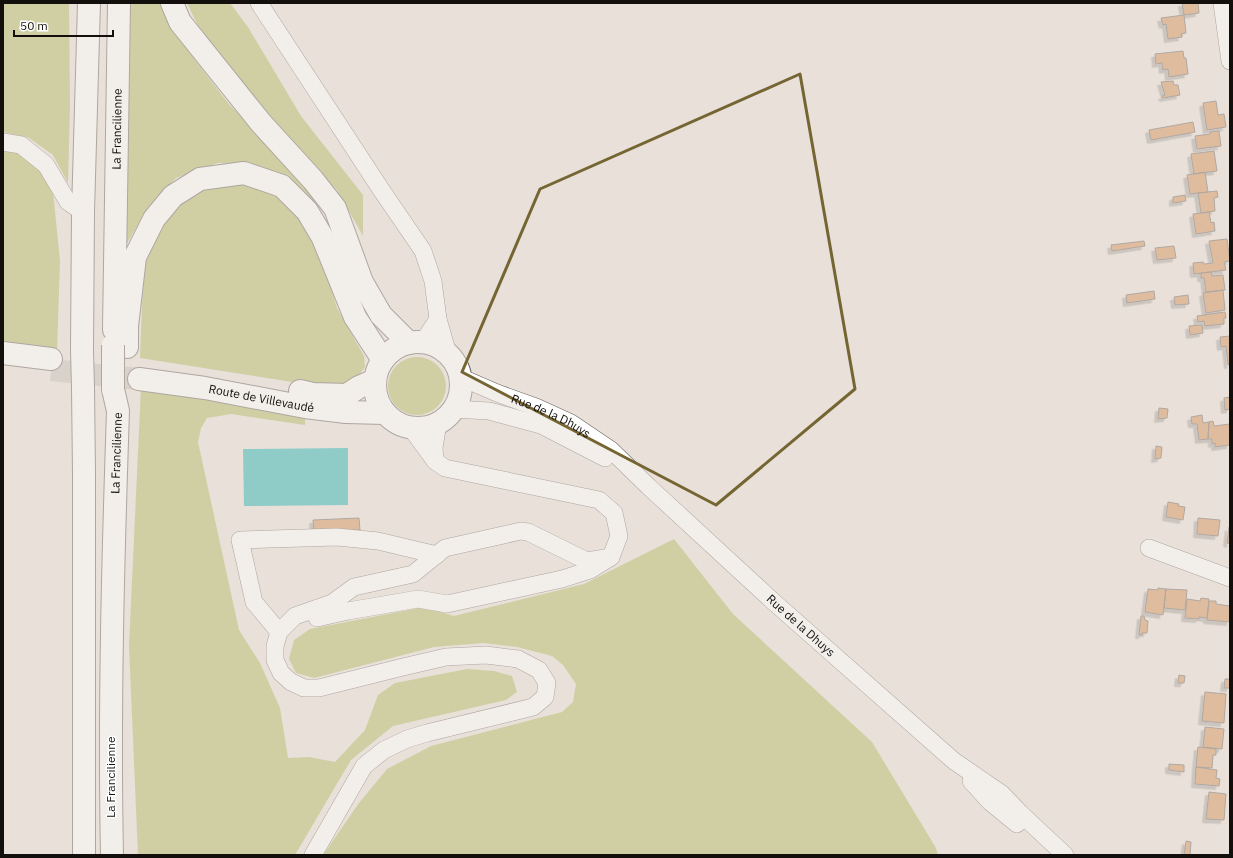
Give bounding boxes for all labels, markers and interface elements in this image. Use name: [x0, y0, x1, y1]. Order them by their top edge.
scale bar: [14, 12, 113, 38]
text: 50 m: [20, 18, 48, 33]
street label: La Francilienne: [108, 88, 125, 170]
street label: Route de Villevaudé: [208, 381, 315, 415]
street label: Rue de la Dhuys: [509, 391, 594, 441]
street label: La Francilienne: [107, 412, 125, 494]
street label: Rue de la Dhuys: [764, 591, 838, 660]
street label: La Francilienne: [103, 736, 118, 818]

